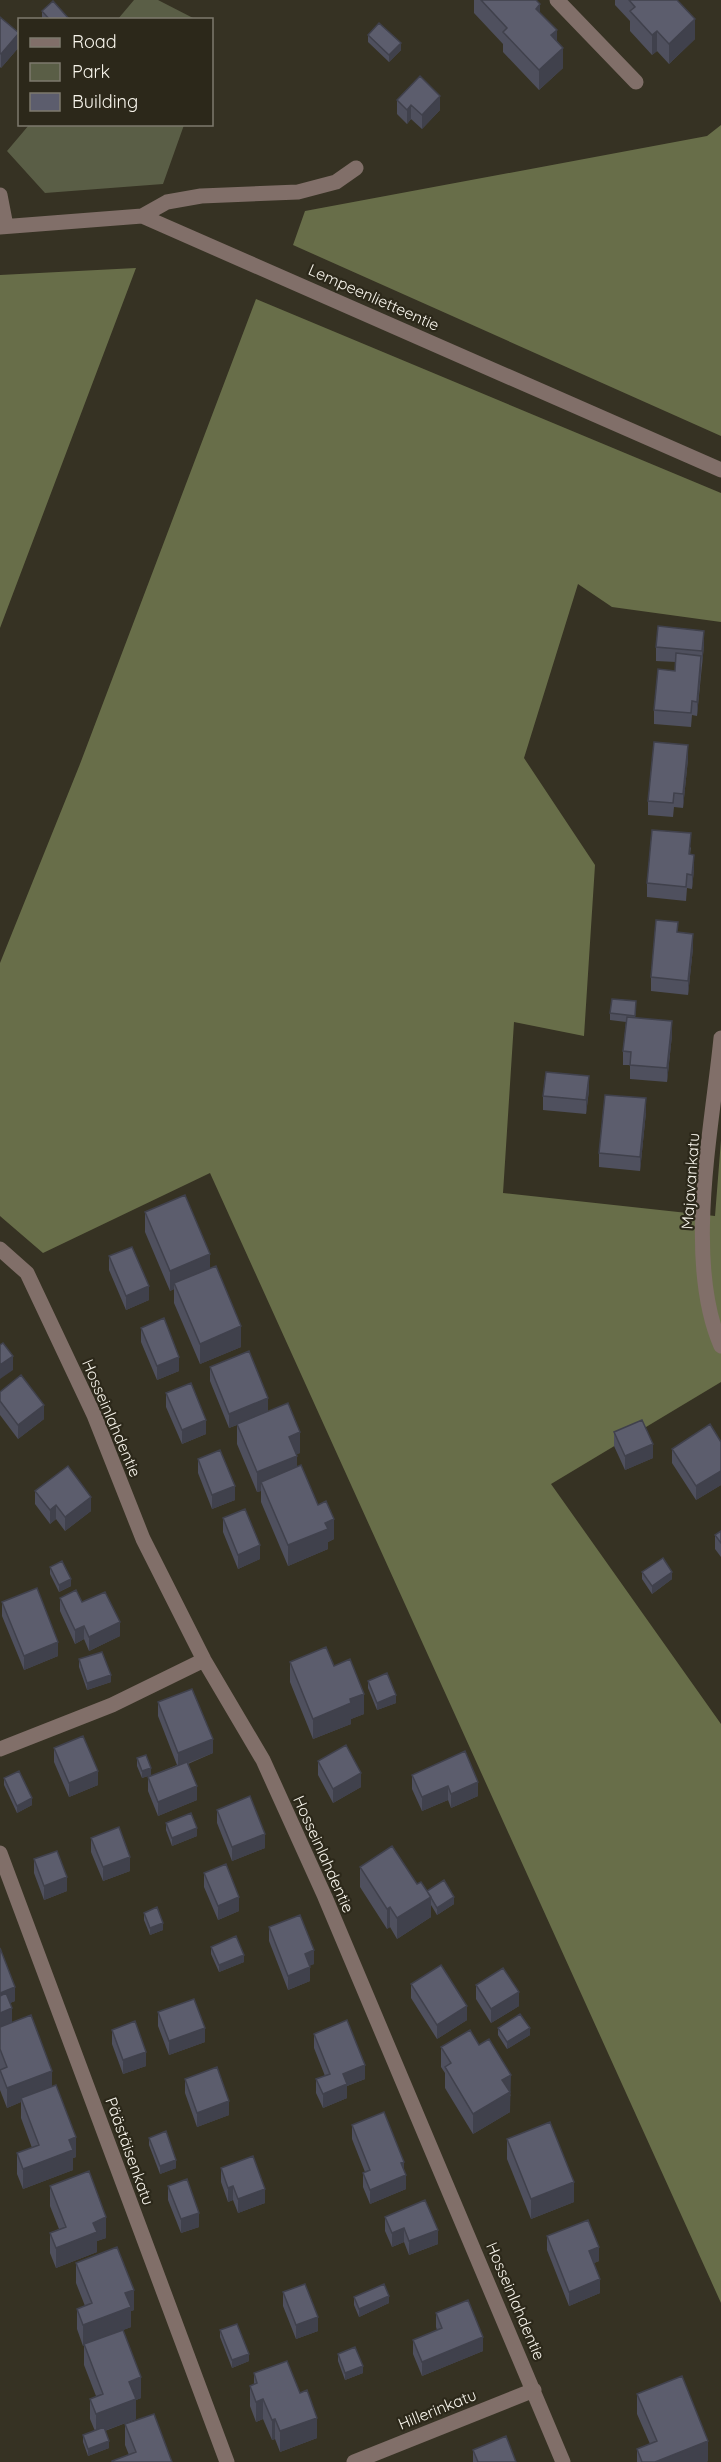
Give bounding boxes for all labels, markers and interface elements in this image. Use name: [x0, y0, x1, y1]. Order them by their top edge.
legend: [18, 18, 213, 126]
text: Road: [72, 30, 117, 53]
text: Park: [72, 60, 110, 83]
text: Building: [72, 90, 138, 113]
street label: Lempeenlietteentie: [305, 259, 443, 335]
street label: Majavankatu: [677, 1132, 703, 1230]
street label: Hosseinlahdentie: [78, 1356, 146, 1480]
street label: Hosseinlahdentie: [289, 1792, 359, 1916]
street label: Päästäisenkatu: [101, 2094, 159, 2208]
street label: Hosseinlahdentie: [482, 2239, 550, 2363]
street label: Hillerinkatu: [395, 2384, 479, 2434]

